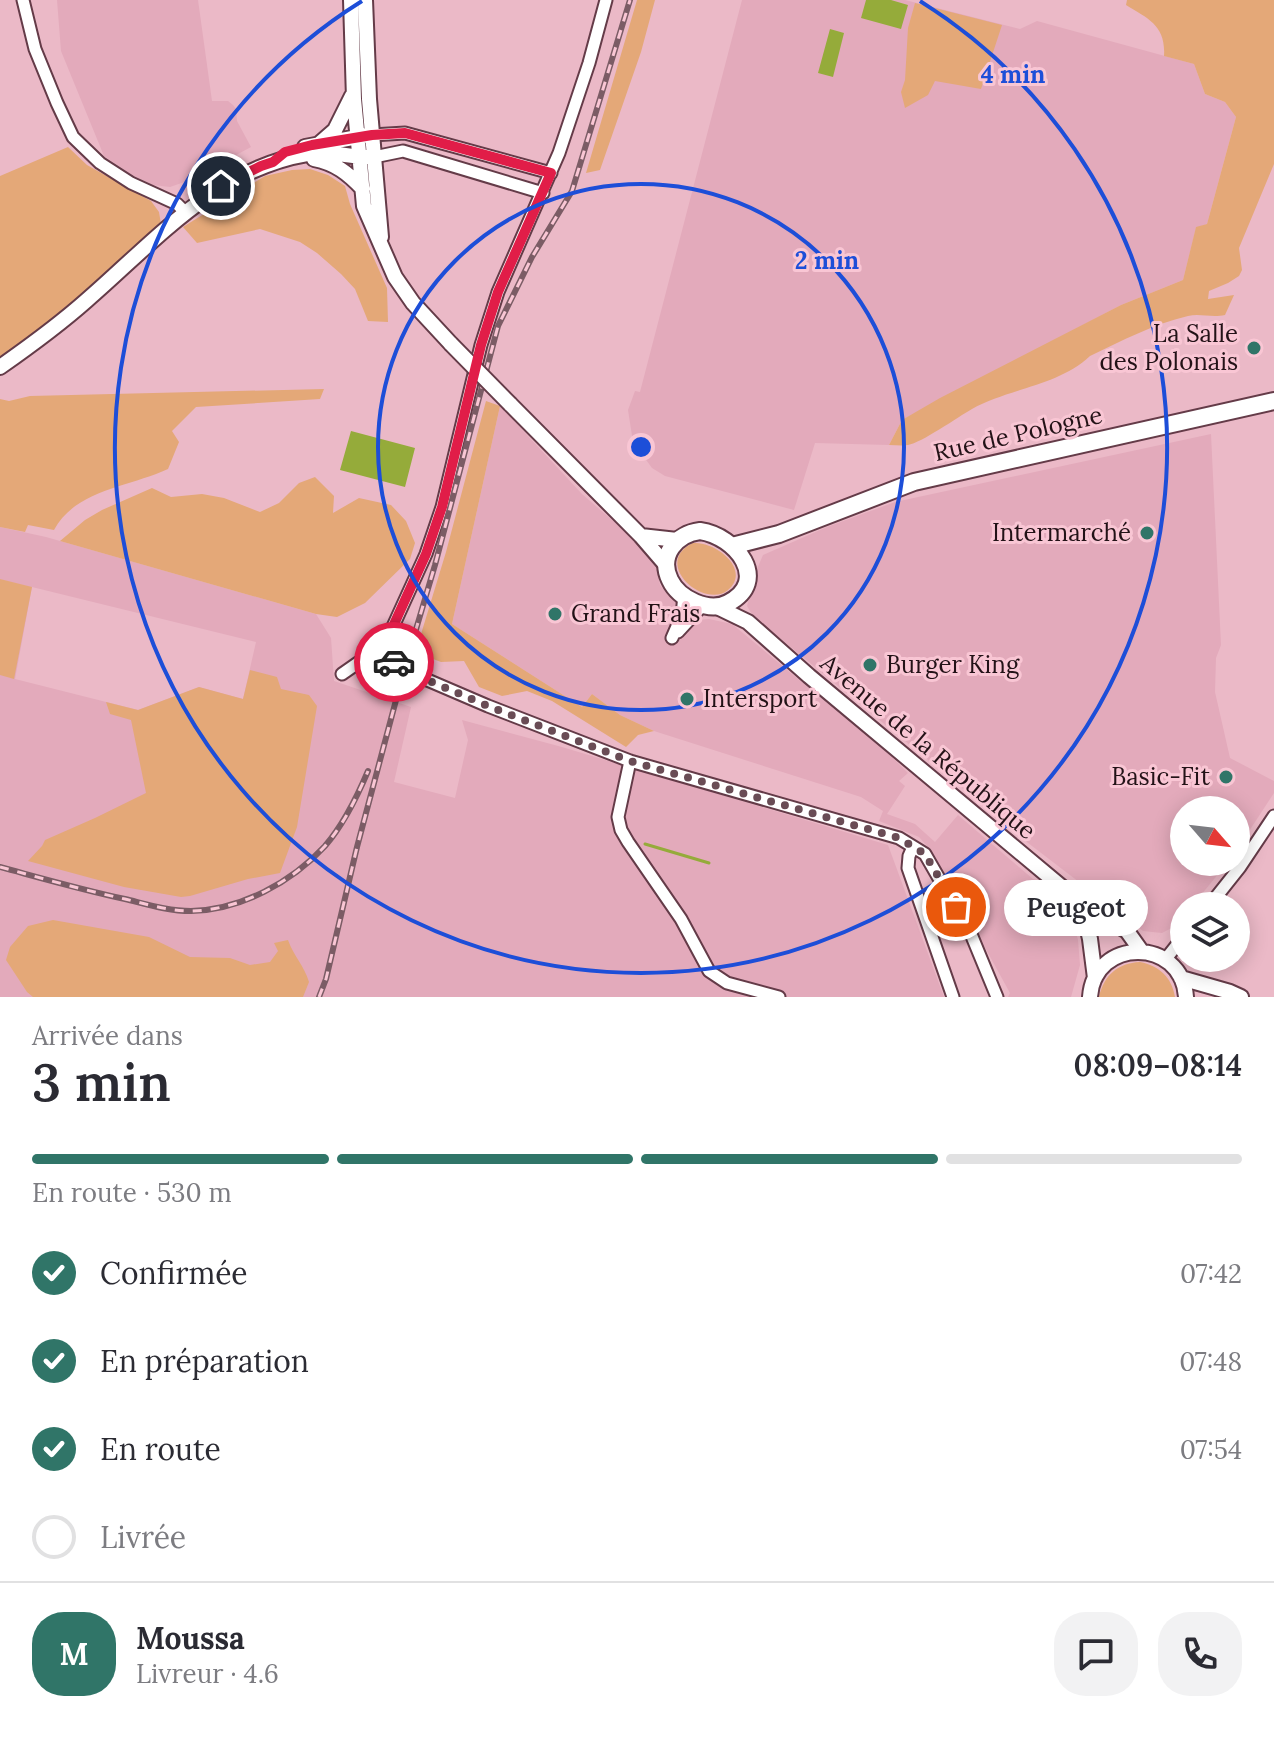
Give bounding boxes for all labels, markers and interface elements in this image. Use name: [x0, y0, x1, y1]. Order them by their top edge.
text: 4 min: [981, 59, 1045, 90]
pin: [187, 152, 255, 220]
icon: home: [199, 164, 243, 208]
text: 2 min: [795, 245, 859, 276]
place label: La Salle des Polonais: [1099, 318, 1238, 377]
marker: La Salle des Polonais: [1245, 339, 1263, 357]
street label: Rue de Pologne: [931, 399, 1105, 468]
centre of rings: [627, 433, 655, 461]
place label: Intermarché: [992, 517, 1131, 548]
marker: Intermarché: [1138, 524, 1156, 542]
place label: Grand Frais: [571, 598, 700, 629]
marker: Grand Frais: [546, 605, 564, 623]
courier: [354, 622, 434, 702]
icon: car: [372, 640, 416, 684]
street label: Avenue de la République: [814, 647, 1042, 846]
place label: Burger King: [886, 649, 1020, 680]
marker: Burger King: [861, 656, 879, 674]
place label: Intersport: [703, 683, 818, 714]
marker: Intersport: [678, 690, 696, 708]
place label: Basic-Fit: [1111, 761, 1211, 792]
marker: Basic-Fit: [1217, 768, 1235, 786]
north arrow: [1170, 796, 1250, 876]
map controls: [1170, 796, 1250, 972]
pin: [922, 873, 990, 941]
callout: Peugeot: [1004, 879, 1148, 935]
icon: bag: [934, 885, 978, 929]
text: Peugeot: [1026, 891, 1126, 924]
button: layers: [1170, 892, 1250, 972]
text: Arrivée dans: [32, 1019, 183, 1052]
text: 08:09–08:14: [1073, 1046, 1242, 1084]
text: 3 min: [32, 1049, 171, 1115]
text: En route · 530 m: [32, 1176, 232, 1209]
icon: check: [32, 1251, 76, 1295]
text: Confirmée: [100, 1254, 248, 1292]
text: 07:42: [1180, 1257, 1242, 1290]
icon: check: [32, 1339, 76, 1383]
text: En préparation: [100, 1342, 309, 1380]
text: 07:48: [1179, 1345, 1242, 1378]
icon: check: [32, 1427, 76, 1471]
text: En route: [100, 1430, 221, 1468]
text: 07:54: [1180, 1433, 1242, 1466]
text: Livrée: [100, 1518, 186, 1556]
button: chat: [1054, 1612, 1138, 1696]
button: phone: [1158, 1612, 1242, 1696]
text: Moussa: [136, 1619, 245, 1657]
text: M: [59, 1635, 89, 1673]
text: Livreur · 4.6: [136, 1657, 279, 1690]

